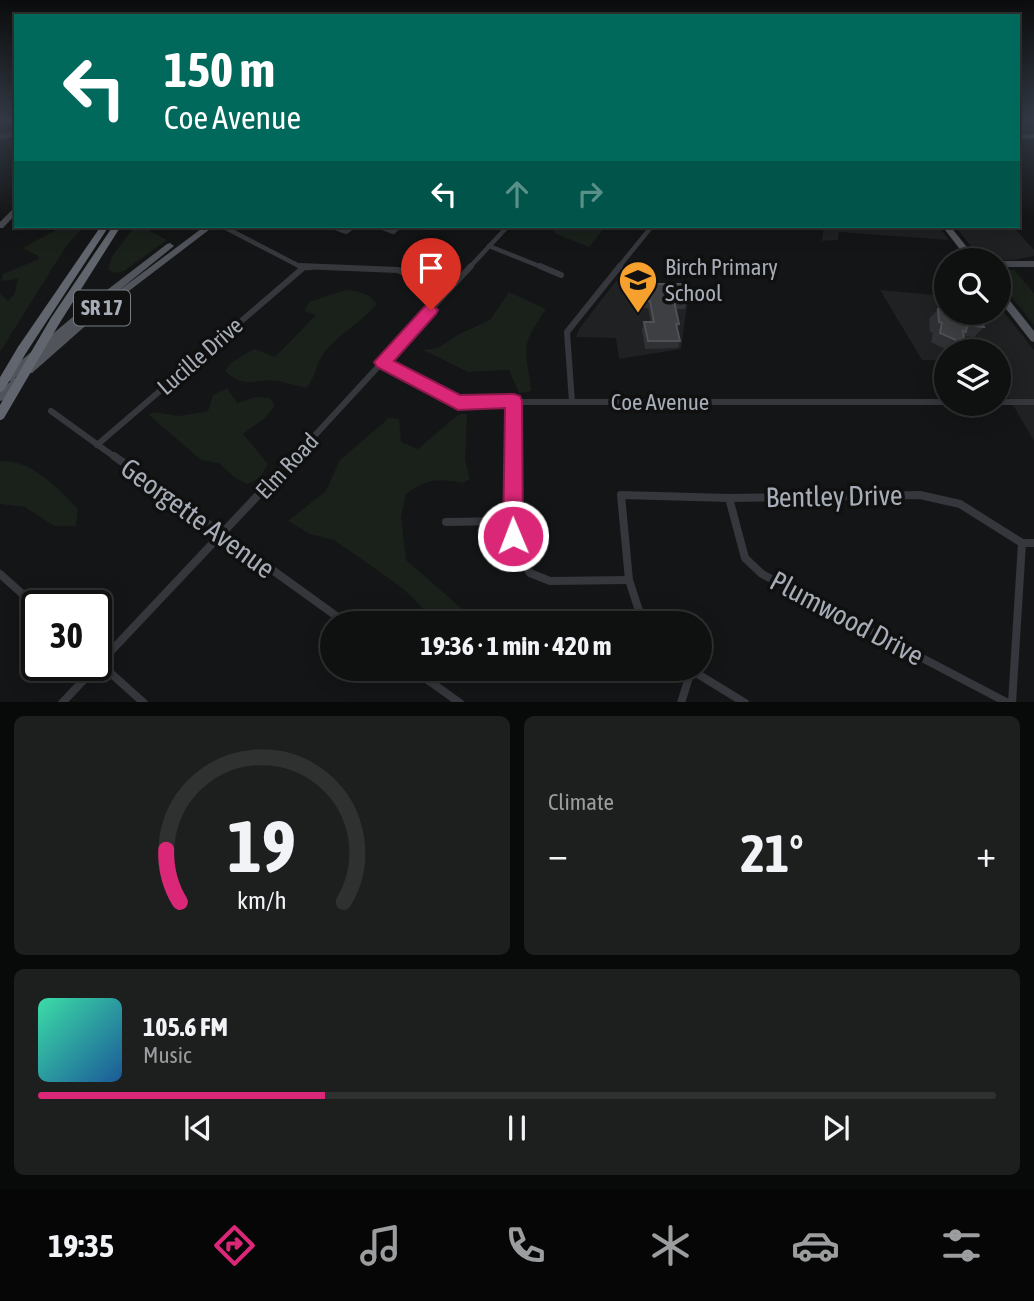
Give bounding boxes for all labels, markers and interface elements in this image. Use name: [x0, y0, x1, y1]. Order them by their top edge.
text: 150 m: [164, 41, 275, 97]
icon: left: [49, 42, 140, 133]
text: Coe Avenue: [164, 99, 301, 136]
icon: left: [425, 175, 463, 213]
icon: ahead: [498, 175, 536, 213]
icon: right: [571, 175, 609, 213]
pin: [401, 238, 461, 310]
map controls: [934, 248, 1011, 416]
button: search: [934, 248, 1011, 325]
icon: arrive: [412, 249, 450, 287]
place label: Birch Primary School: [665, 254, 778, 306]
school or university icon: Birch Primary School: [617, 259, 659, 314]
road number: SR 17: [74, 290, 130, 326]
street label: Lucille Drive: [152, 312, 248, 400]
button: layers: [934, 339, 1011, 416]
street label: Coe Avenue: [611, 389, 709, 415]
street label: Elm Road: [250, 428, 324, 504]
street label: Georgette Avenue: [115, 452, 281, 584]
street label: Bentley Drive: [765, 479, 903, 513]
position arrow: [476, 499, 550, 573]
street label: Plumwood Drive: [765, 564, 929, 672]
speed limit sign: 30: [21, 590, 112, 681]
text: 19:36 · 1 min · 420 m: [421, 631, 611, 661]
text: Climate: [548, 789, 614, 815]
text: 19: [228, 804, 296, 887]
text: 21°: [740, 823, 804, 883]
text: −: [548, 832, 568, 875]
text: +: [976, 832, 996, 875]
text: km/h: [237, 885, 287, 913]
text: 105.6 FM: [143, 1012, 228, 1042]
text: Music: [143, 1042, 191, 1068]
icon: previous: [179, 1109, 217, 1147]
icon: pause: [498, 1109, 536, 1147]
icon: next: [817, 1109, 855, 1147]
icon: directions: [210, 1221, 259, 1270]
icon: music: [356, 1221, 405, 1270]
icon: phone: [501, 1221, 550, 1270]
icon: climate: [646, 1221, 695, 1270]
icon: car: [791, 1221, 840, 1270]
icon: filters: [937, 1221, 986, 1270]
text: 19:35: [48, 1227, 114, 1264]

